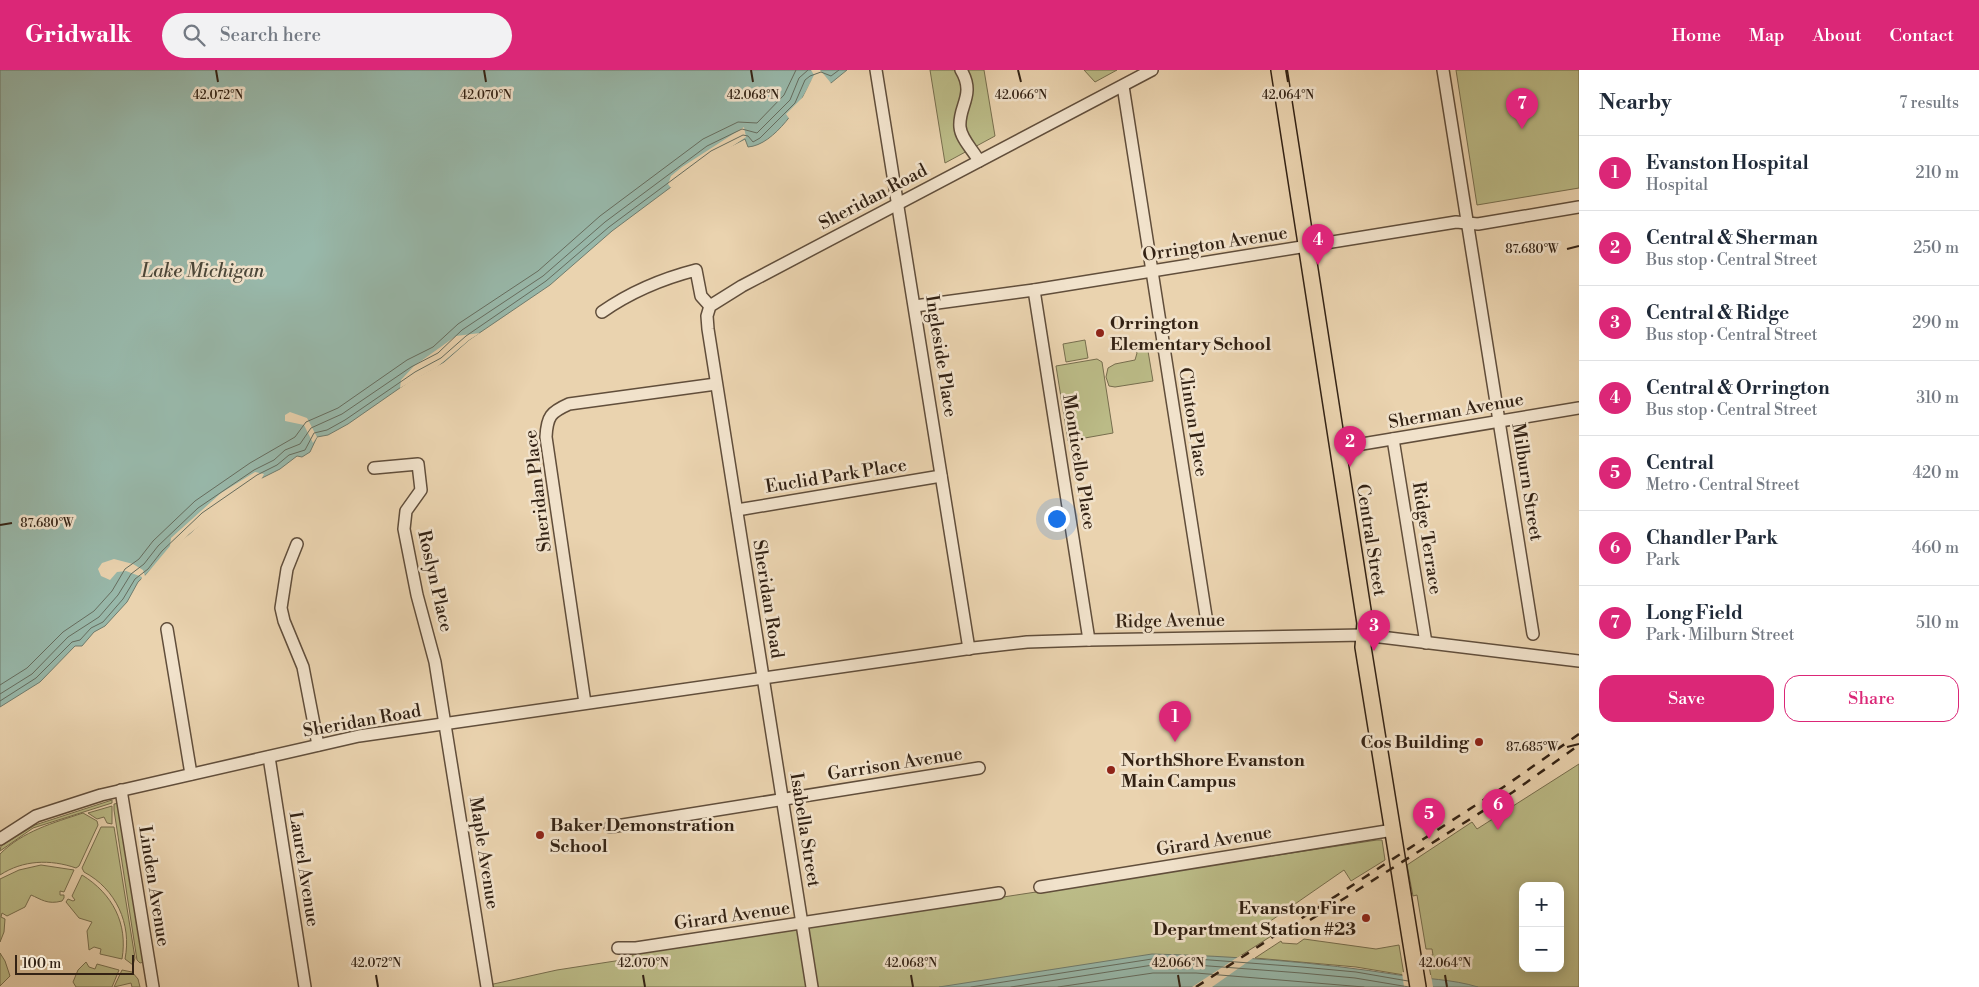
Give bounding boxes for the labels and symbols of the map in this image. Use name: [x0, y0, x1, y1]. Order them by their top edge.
text: 42.072°N: [193, 88, 243, 103]
text: 42.070°N: [460, 88, 512, 103]
text: 42.068°N: [727, 88, 779, 103]
text: 42.066°N: [995, 88, 1047, 103]
text: 42.064°N: [1262, 88, 1314, 103]
pin: 7: [1506, 88, 1538, 129]
street label: Sheridan Road: [815, 158, 932, 235]
street label: Orrington Avenue: [1141, 221, 1289, 267]
pin: 4: [1302, 224, 1334, 265]
text: 87.680°W: [1505, 242, 1560, 257]
water label: Lake Michigan: [141, 259, 265, 283]
street label: Ingleside Place: [920, 293, 962, 419]
place label: Orrington Elementary School: [1110, 312, 1271, 356]
marker: Orrington Elementary School: [1094, 327, 1106, 339]
street label: Clinton Place: [1173, 366, 1213, 478]
street label: Sherman Avenue: [1387, 388, 1525, 434]
street label: Monticello Place: [1057, 393, 1101, 531]
street label: Milburn Street: [1506, 421, 1548, 543]
pin: 2: [1334, 426, 1366, 467]
street label: Sheridan Place: [519, 429, 557, 553]
street label: Euclid Park Place: [764, 453, 908, 499]
street label: Ridge Terrace: [1407, 480, 1447, 596]
street label: Central Street: [1351, 482, 1391, 598]
your location: [1044, 506, 1070, 532]
text: 87.680°W: [20, 516, 75, 531]
street label: Roslyn Place: [412, 528, 458, 634]
street label: Sheridan Road: [747, 538, 789, 661]
street label: Ridge Avenue: [1115, 609, 1225, 633]
pin: 3: [1358, 610, 1390, 651]
street label: Sheridan Road: [301, 699, 424, 743]
pin: 1: [1159, 701, 1191, 742]
place label: Cos Building: [1360, 731, 1470, 754]
marker: Cos Building: [1473, 736, 1485, 748]
text: 87.685°W: [1506, 740, 1559, 755]
street label: Garrison Avenue: [826, 742, 964, 786]
place label: NorthShore Evanston Main Campus: [1121, 749, 1305, 793]
marker: NorthShore Evanston Main Campus: [1105, 764, 1117, 776]
street label: Isabella Street: [785, 771, 825, 889]
pin: 6: [1482, 789, 1514, 830]
street label: Maple Avenue: [464, 795, 504, 911]
pin: 5: [1413, 798, 1445, 839]
street label: Laurel Avenue: [284, 810, 324, 928]
place label: Baker Demonstration School: [550, 814, 735, 858]
street label: Girard Avenue: [1154, 820, 1274, 862]
street label: Linden Avenue: [133, 824, 175, 948]
marker: Baker Demonstration School: [534, 829, 546, 841]
street label: Girard Avenue: [673, 896, 791, 936]
place label: Evanston Fire Department Station #23: [1153, 897, 1356, 941]
marker: Evanston Fire Department Station #23: [1360, 912, 1372, 924]
scale bar: [15, 952, 134, 975]
text: 42.072°N: [351, 956, 401, 971]
text: 42.070°N: [617, 956, 669, 971]
text: 42.068°N: [885, 956, 937, 971]
text: 42.066°N: [1152, 956, 1204, 971]
text: 42.064°N: [1419, 956, 1471, 971]

